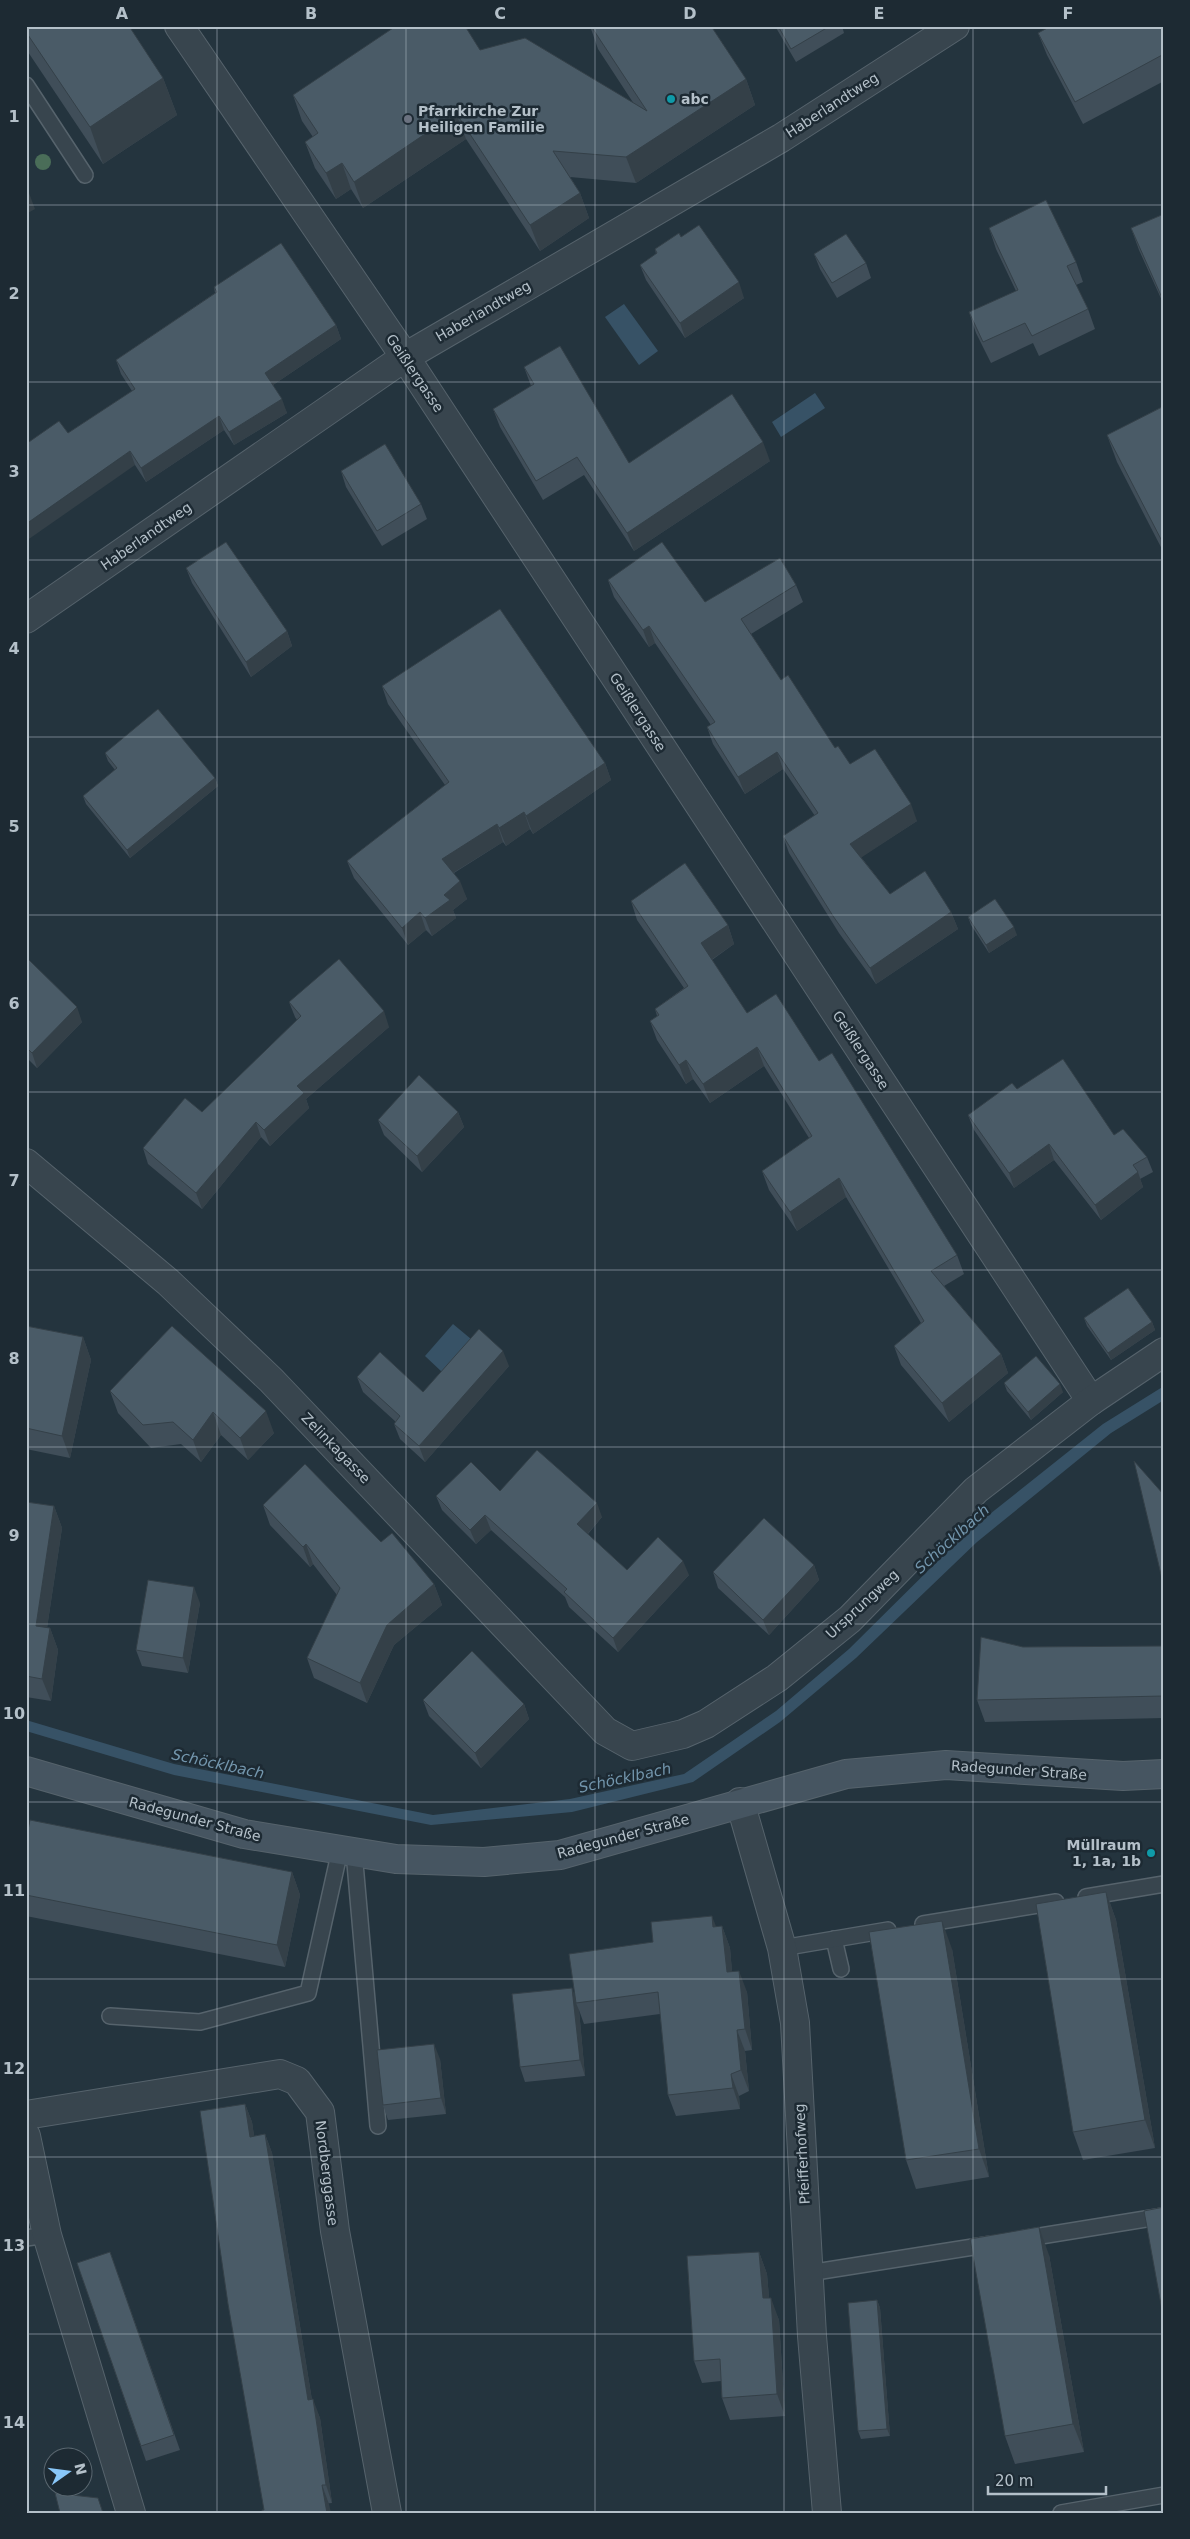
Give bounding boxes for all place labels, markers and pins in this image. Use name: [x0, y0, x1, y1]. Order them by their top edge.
place label: abc: [681, 91, 709, 107]
marker: abc: [665, 93, 677, 105]
place label: Pfarrkirche Zur Heiligen Familie: [418, 103, 545, 135]
marker: Pfarrkirche Zur Heiligen Familie: [402, 113, 414, 125]
place label: Müllraum 1, 1a, 1b: [1067, 1837, 1141, 1869]
marker: Müllraum 1, 1a, 1b: [1145, 1847, 1157, 1859]

